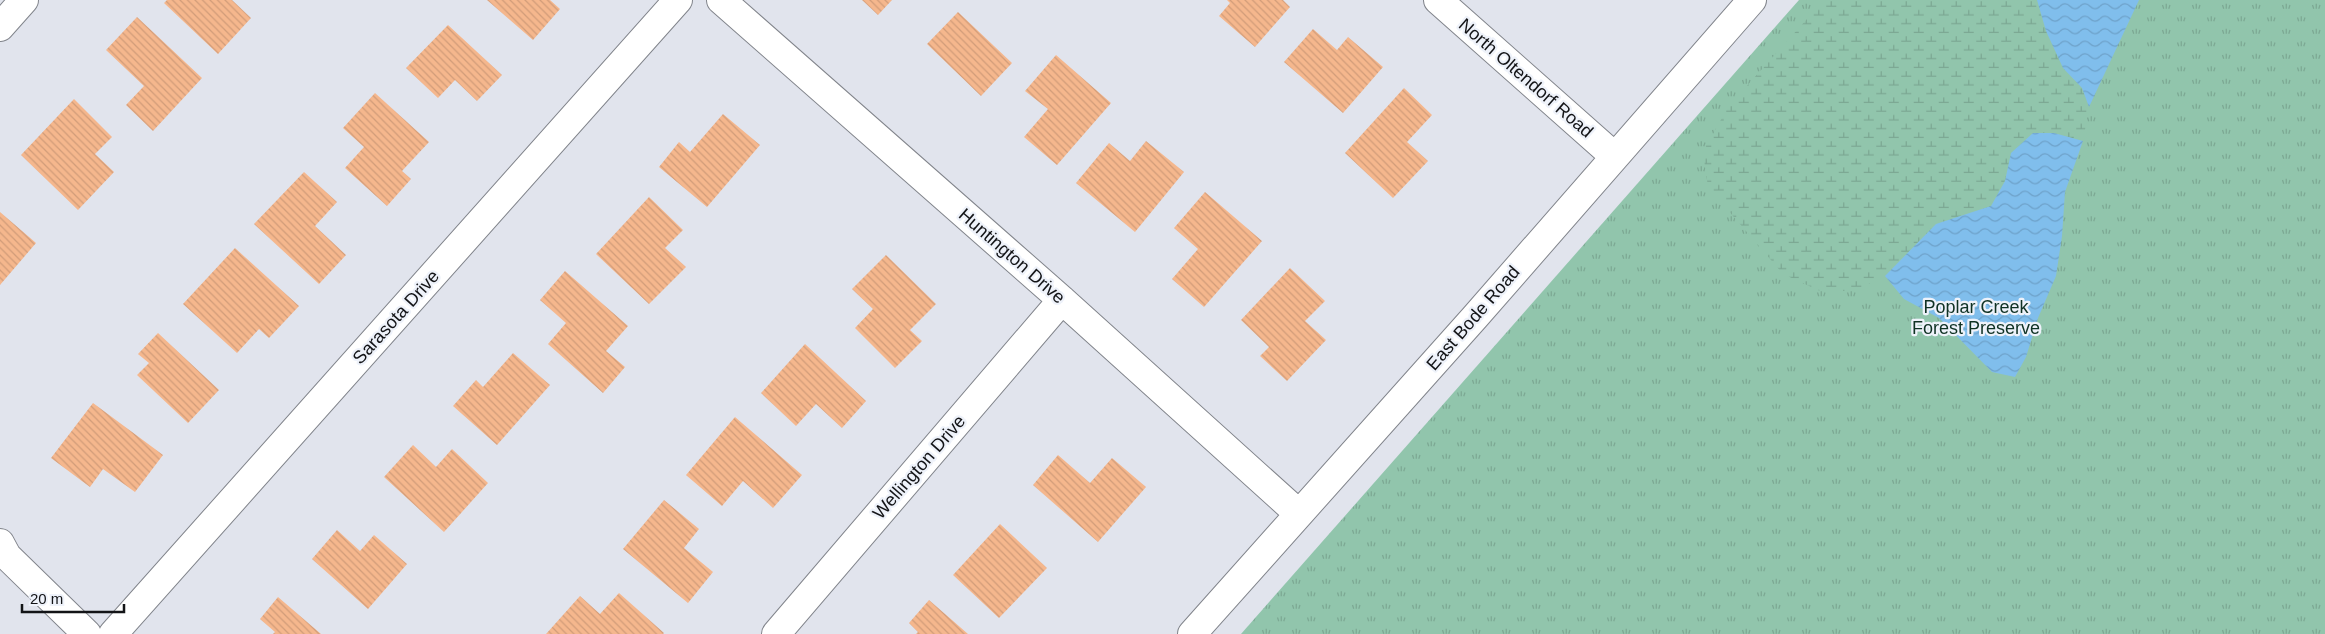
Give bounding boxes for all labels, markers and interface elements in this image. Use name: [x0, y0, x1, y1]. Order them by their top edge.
street label: North Oltendorf Road: [1455, 14, 1597, 142]
street label: Huntington Drive: [955, 204, 1069, 308]
street label: East Bode Road: [1422, 262, 1524, 374]
street label: Sarasota Drive: [349, 266, 443, 368]
park label: Poplar Creek Forest Preserve: [1912, 297, 2040, 338]
street label: Wellington Drive: [869, 411, 969, 523]
scale bar: [22, 582, 125, 614]
text: 20 m: [30, 590, 63, 607]

